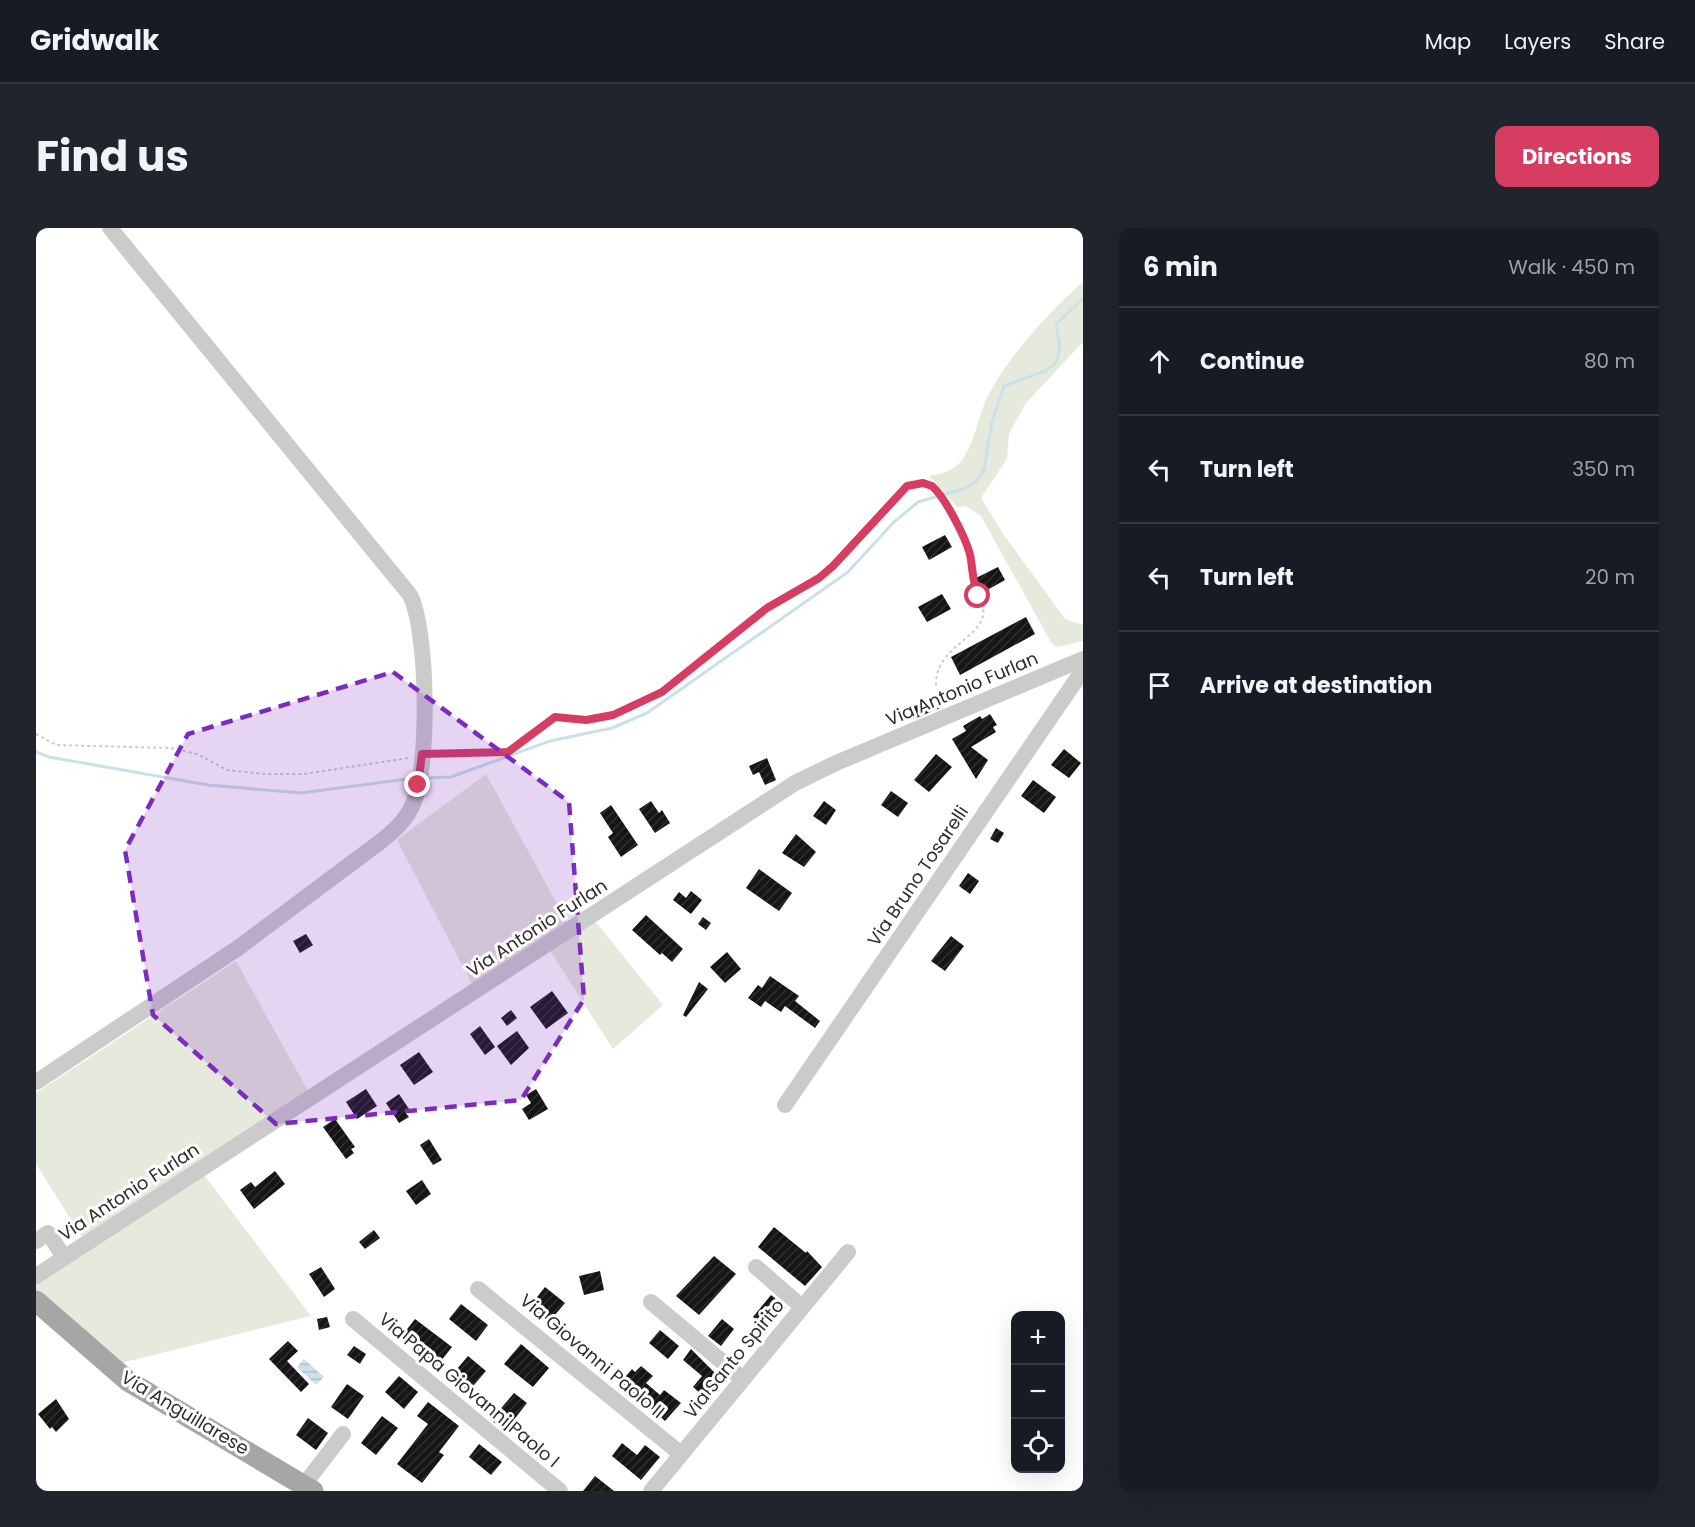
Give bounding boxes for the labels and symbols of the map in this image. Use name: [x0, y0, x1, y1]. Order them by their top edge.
route start: [964, 582, 990, 608]
street label: Via Antonio Furlan: [882, 645, 1042, 732]
route end: [404, 771, 430, 797]
street label: Via Bruno Tosarelli: [861, 800, 974, 951]
street label: Via Antonio Furlan: [462, 873, 612, 982]
street label: Via Antonio Furlan: [54, 1137, 204, 1246]
street label: Via Giovanni Paolo II: [515, 1288, 670, 1424]
street label: Via Santo Spirito: [678, 1294, 790, 1424]
street label: Via Papa Giovanni Paolo I: [374, 1306, 565, 1473]
street label: Via Anguillarese: [117, 1365, 254, 1461]

